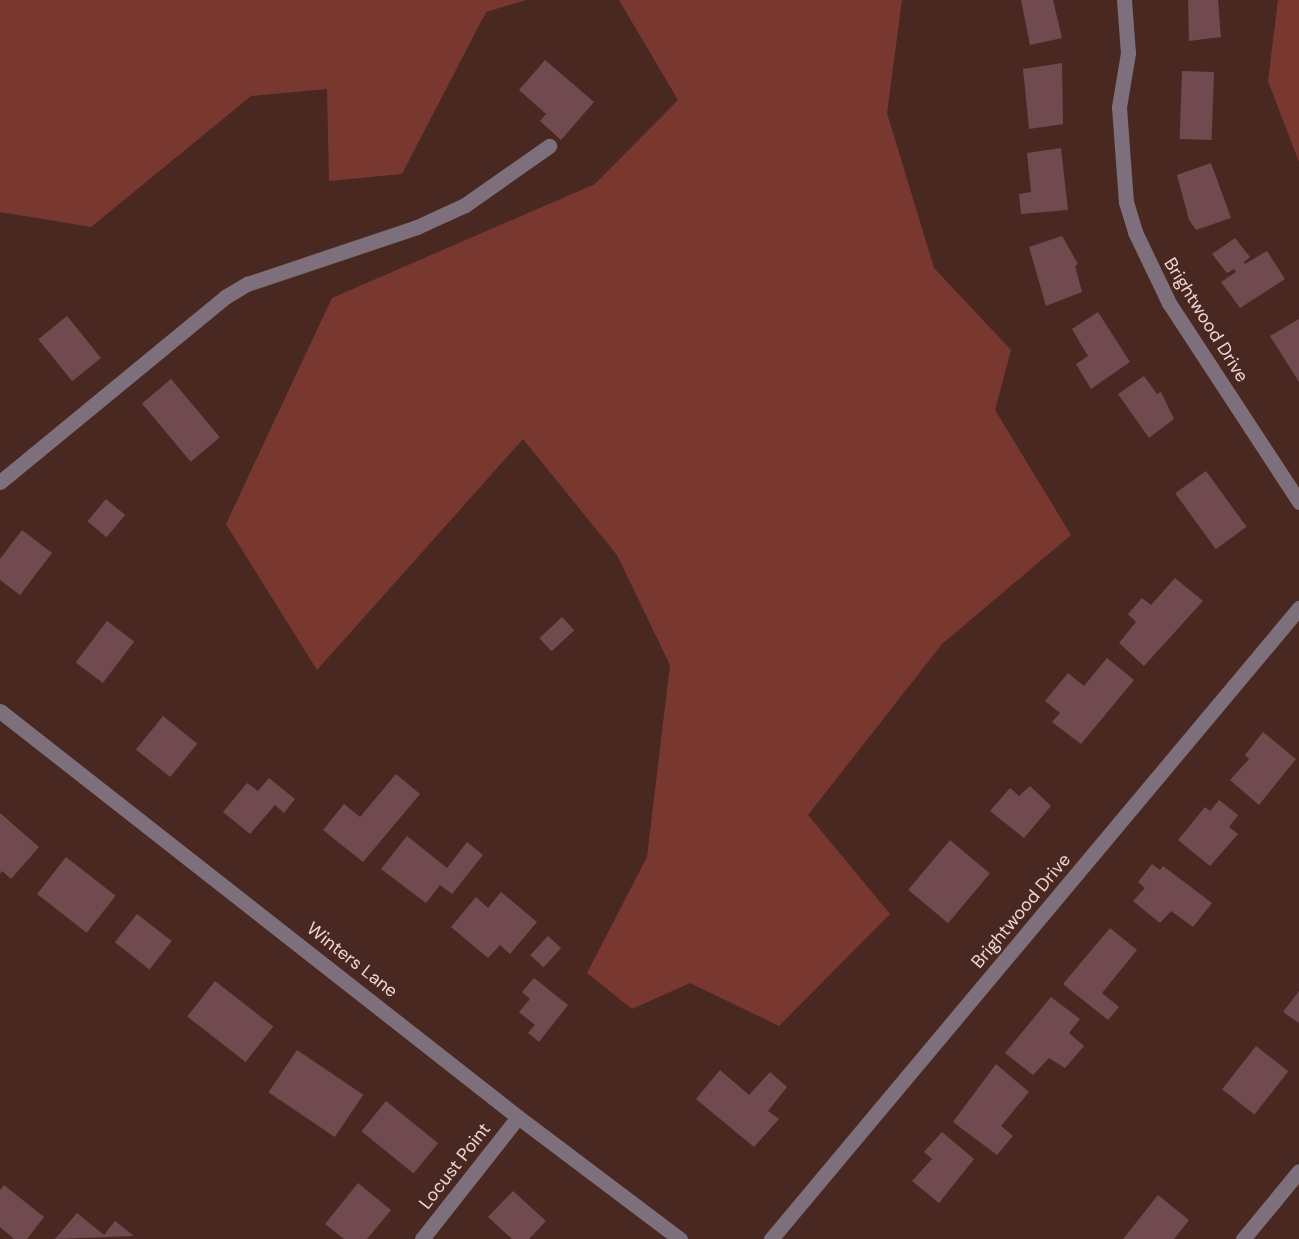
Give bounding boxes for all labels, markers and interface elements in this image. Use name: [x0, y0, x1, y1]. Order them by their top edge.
street label: Brightwood Drive: [1159, 254, 1253, 386]
street label: Brightwood Drive: [967, 849, 1075, 973]
street label: Winters Lane: [302, 918, 402, 1002]
street label: Locust Point: [415, 1119, 495, 1213]

